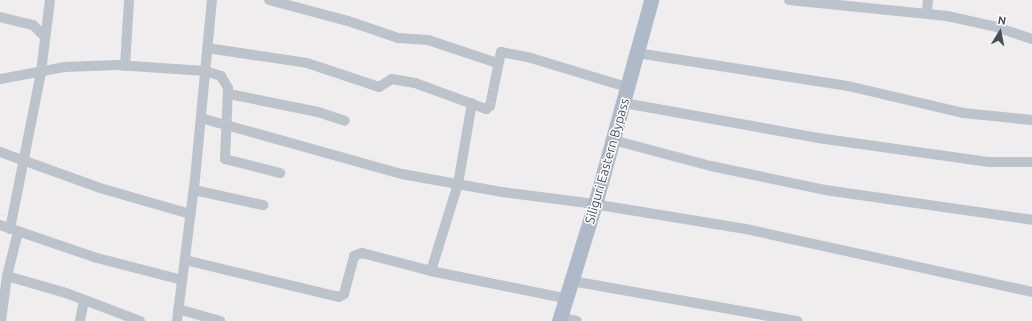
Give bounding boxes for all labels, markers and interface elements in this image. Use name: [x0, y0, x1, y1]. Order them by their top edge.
north arrow: [980, 12, 1020, 52]
text: N: [997, 14, 1007, 27]
street label: Siliguri Eastern Bypass: [582, 96, 632, 226]

